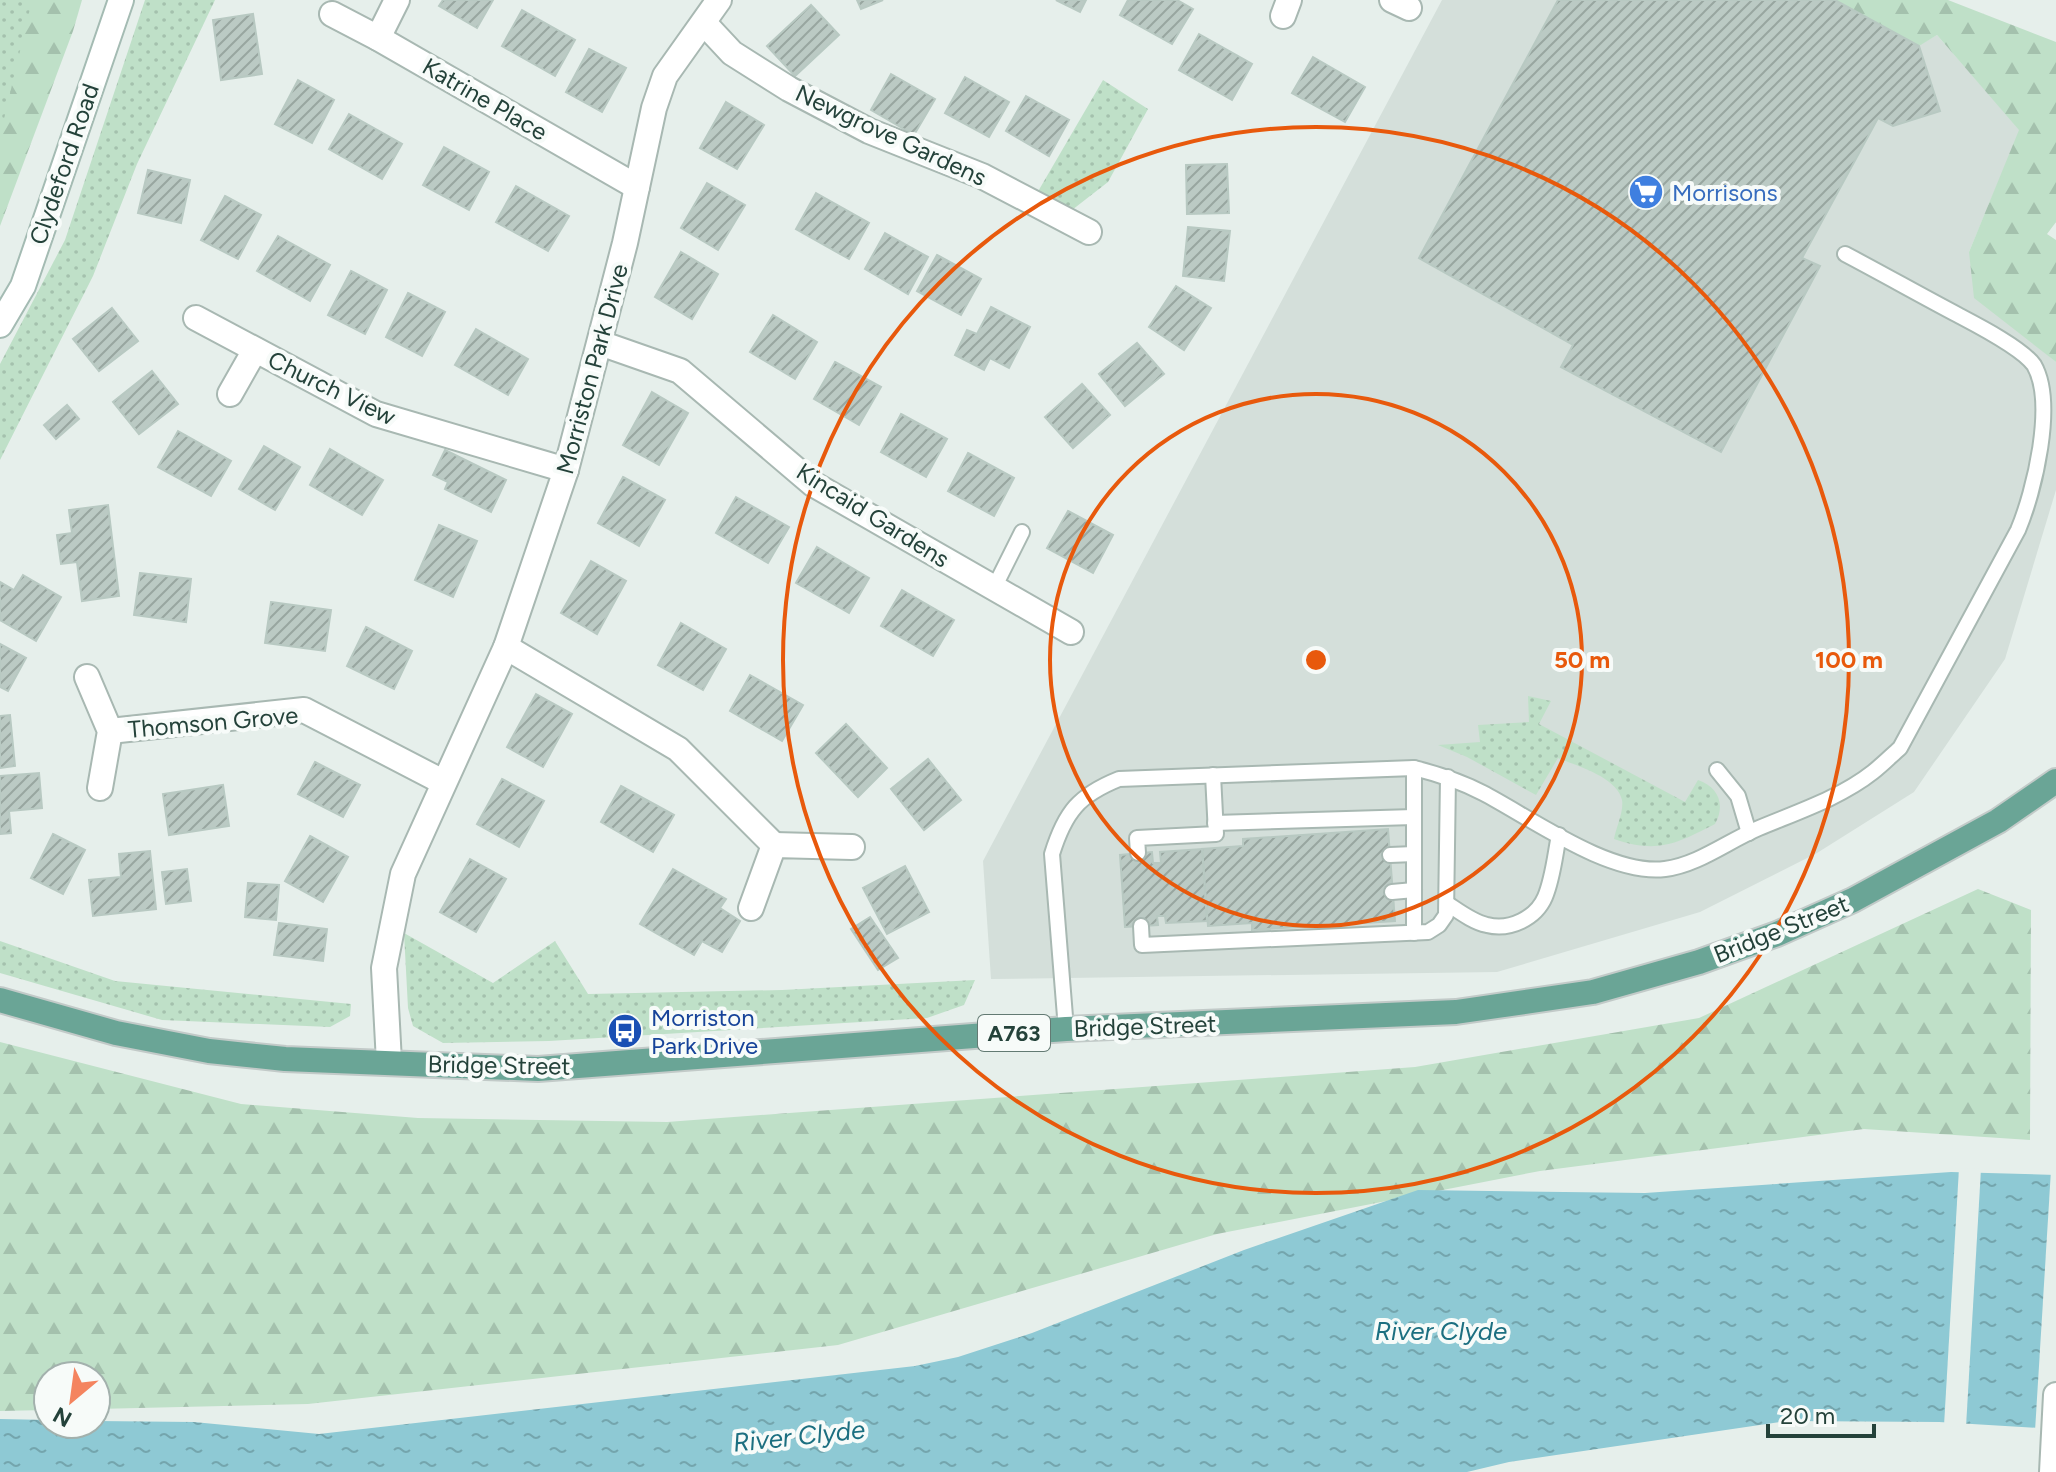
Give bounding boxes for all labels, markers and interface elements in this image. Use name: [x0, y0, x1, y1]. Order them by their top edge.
street label: Katrine Place: [417, 52, 553, 146]
street label: Newgrove Gardens: [791, 78, 991, 192]
street label: Clydeford Road: [23, 80, 105, 248]
supermarket icon: Morrisons: [1627, 173, 1665, 211]
place label: Morrisons: [1672, 178, 1778, 207]
street label: Morriston Park Drive: [550, 261, 634, 477]
street label: Church View: [263, 345, 401, 431]
street label: Kincaid Gardens: [791, 456, 955, 574]
text: 50 m: [1554, 645, 1610, 674]
text: 100 m: [1815, 645, 1883, 674]
centre of rings: [1302, 646, 1330, 674]
street label: Thomson Grove: [127, 700, 299, 744]
street label: Bridge Street: [1709, 889, 1853, 969]
place label: Morriston Park Drive: [651, 1003, 758, 1060]
street label: Bridge Street: [1073, 1009, 1217, 1043]
bus stop icon: Morriston Park Drive: [606, 1012, 644, 1050]
road number: A763: [978, 1015, 1050, 1051]
street label: Bridge Street: [427, 1049, 571, 1081]
water label: River Clyde: [1375, 1315, 1507, 1347]
north arrow: [32, 1360, 112, 1440]
scale bar: [1768, 1388, 1874, 1438]
text: N: [49, 1401, 77, 1433]
text: 20 m: [1780, 1401, 1835, 1430]
water label: River Clyde: [731, 1413, 867, 1459]

